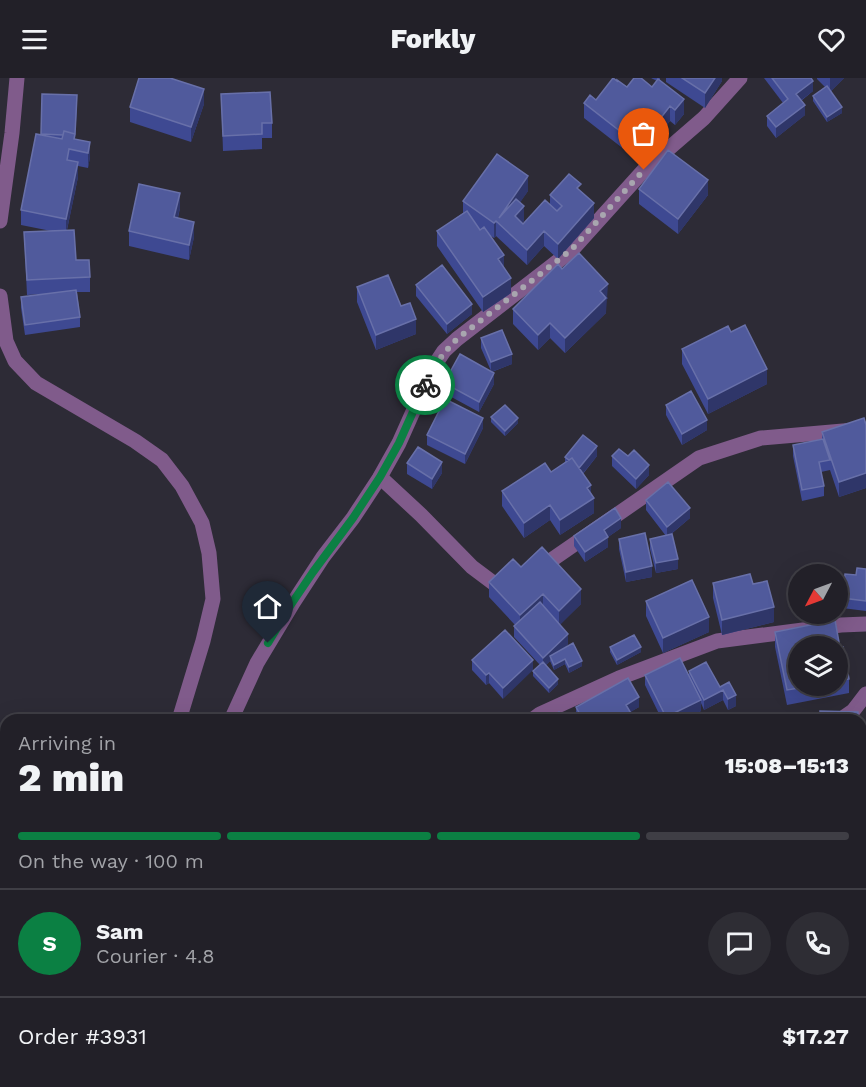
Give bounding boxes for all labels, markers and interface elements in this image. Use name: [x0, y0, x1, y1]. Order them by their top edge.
icon: menu: [18, 23, 51, 56]
text: Forkly: [391, 23, 475, 55]
icon: heart: [815, 23, 848, 56]
pin: [618, 108, 669, 170]
icon: bag: [627, 117, 660, 150]
courier: [395, 355, 455, 415]
icon: bike: [409, 369, 442, 402]
north arrow: [788, 564, 848, 624]
map controls: [788, 564, 848, 696]
pin: [242, 581, 293, 643]
icon: home: [251, 590, 284, 623]
button: layers: [788, 636, 848, 696]
text: Arriving in: [18, 731, 116, 755]
text: 15:08–15:13: [725, 753, 849, 778]
text: 2 min: [18, 755, 124, 800]
text: On the way · 100 m: [18, 849, 204, 873]
button: chat: [708, 912, 771, 975]
button: phone: [786, 912, 849, 975]
text: Sam: [96, 919, 144, 944]
text: S: [42, 931, 57, 956]
text: Courier · 4.8: [96, 944, 215, 968]
text: Order #3931: [18, 1024, 147, 1049]
text: $17.27: [782, 1024, 849, 1049]

